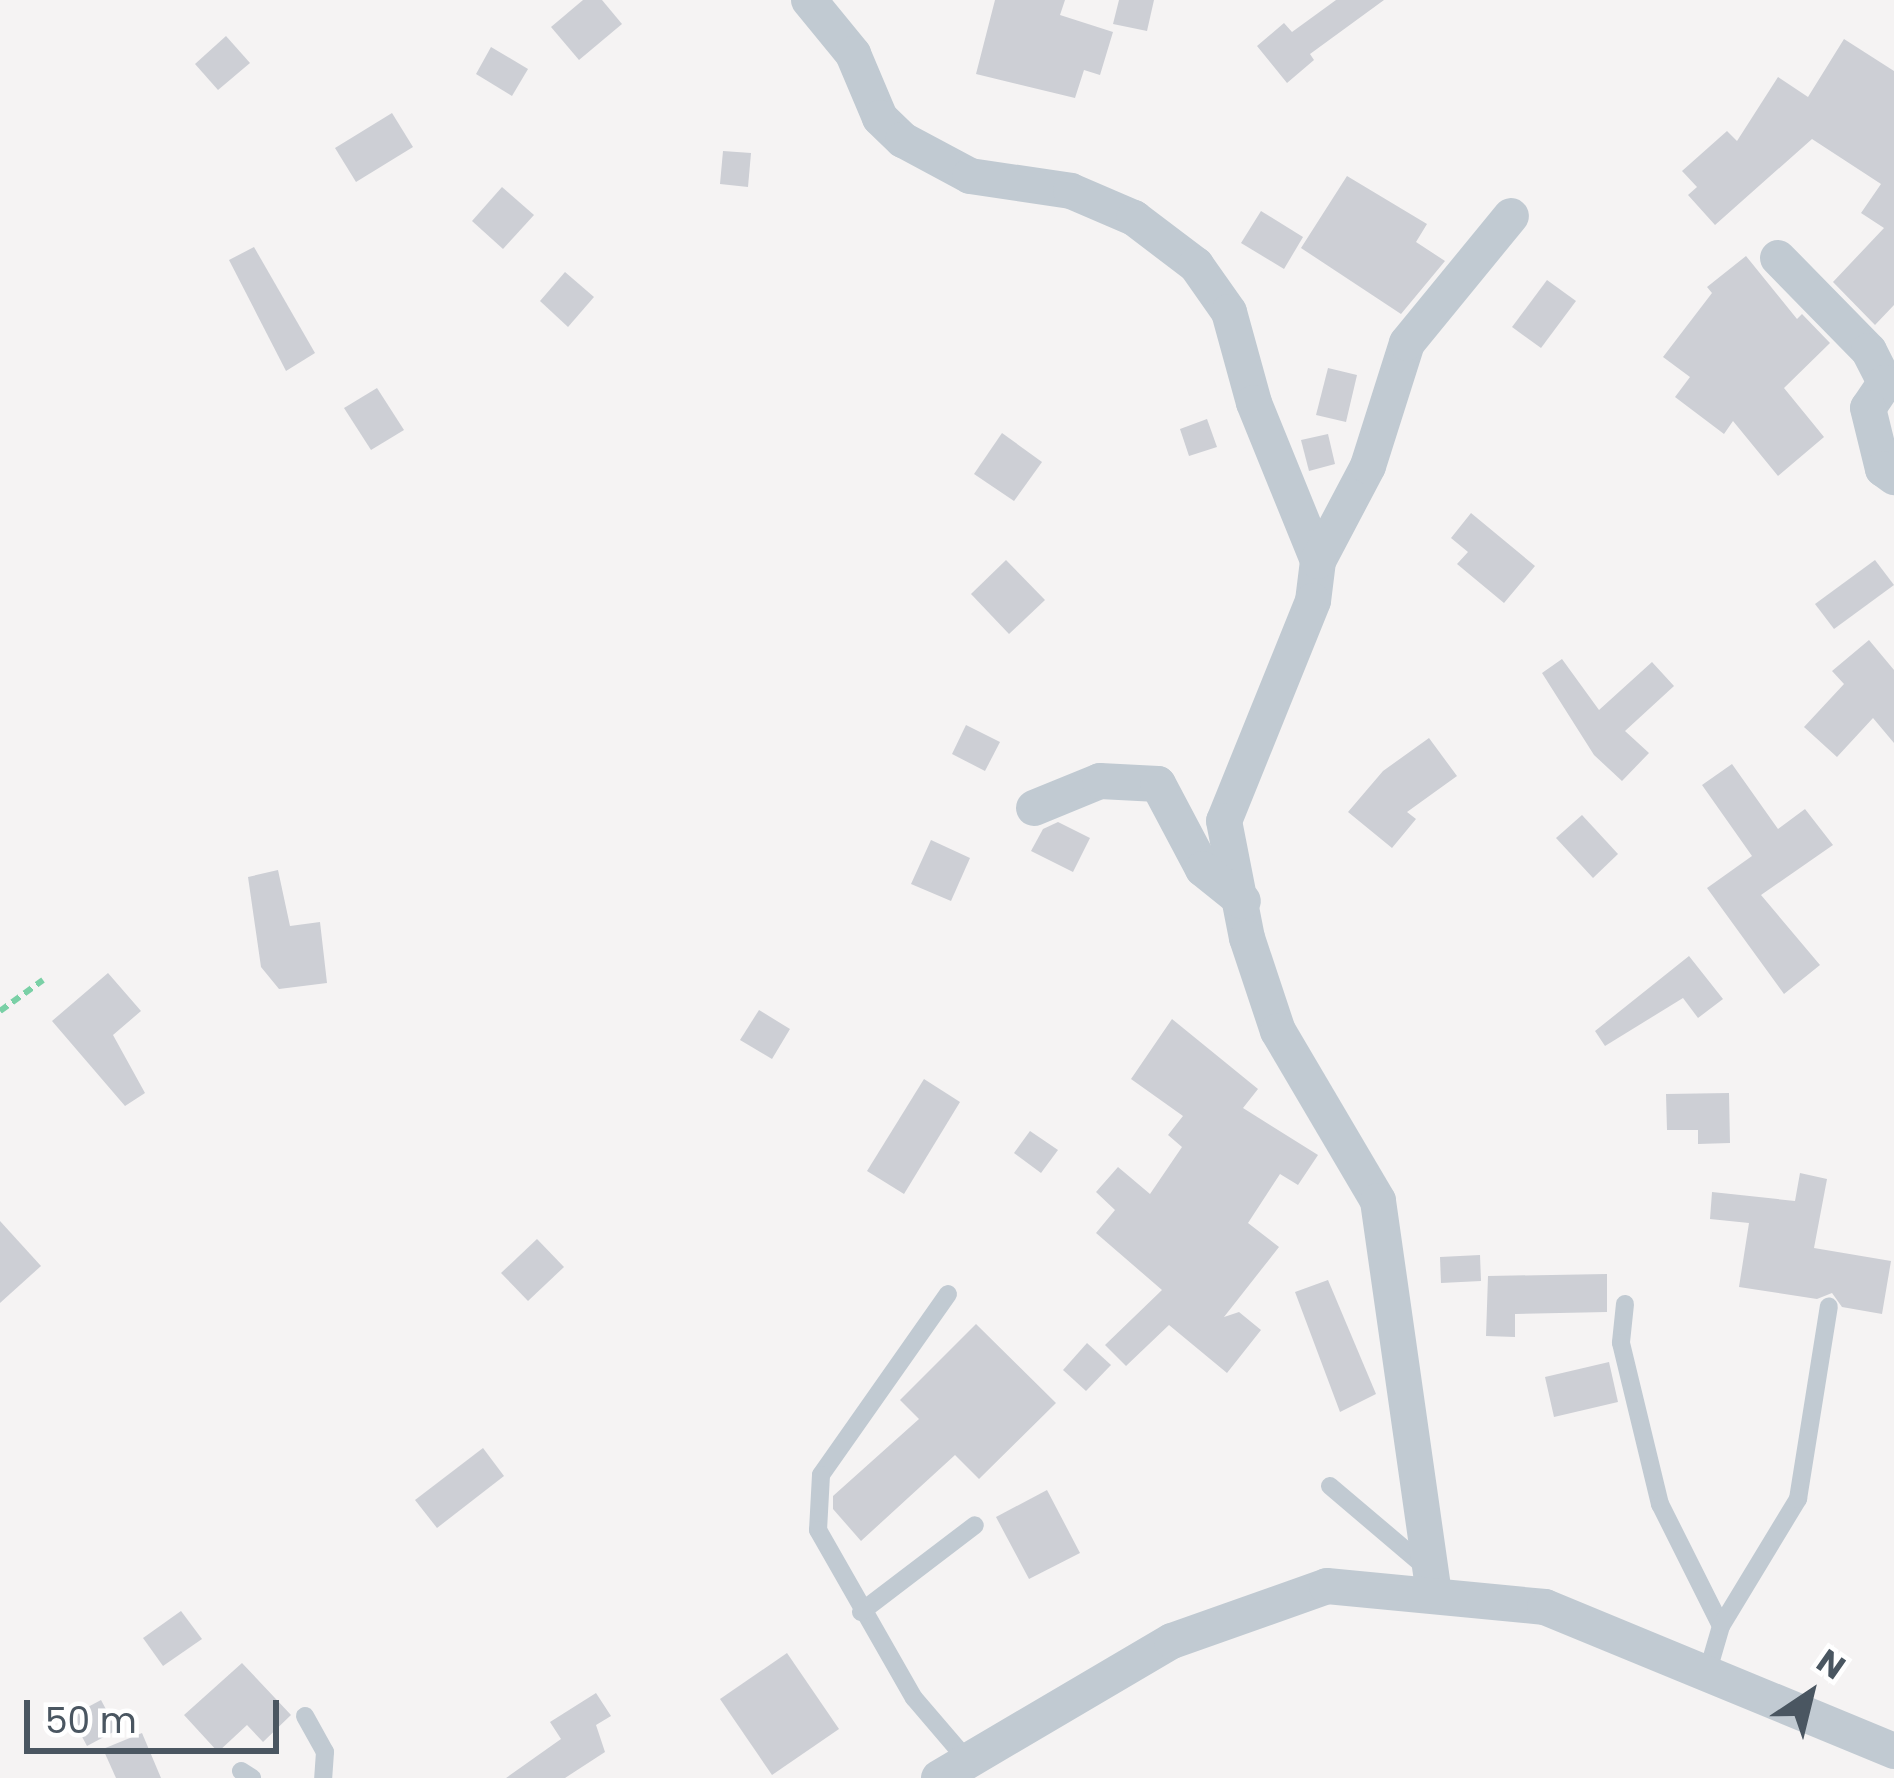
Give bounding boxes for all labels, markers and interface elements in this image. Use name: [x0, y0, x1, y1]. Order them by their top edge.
north arrow: [1750, 1634, 1870, 1754]
text: N: [1807, 1638, 1855, 1690]
scale bar: [30, 1676, 285, 1750]
text: 50 m: [45, 1695, 137, 1746]

